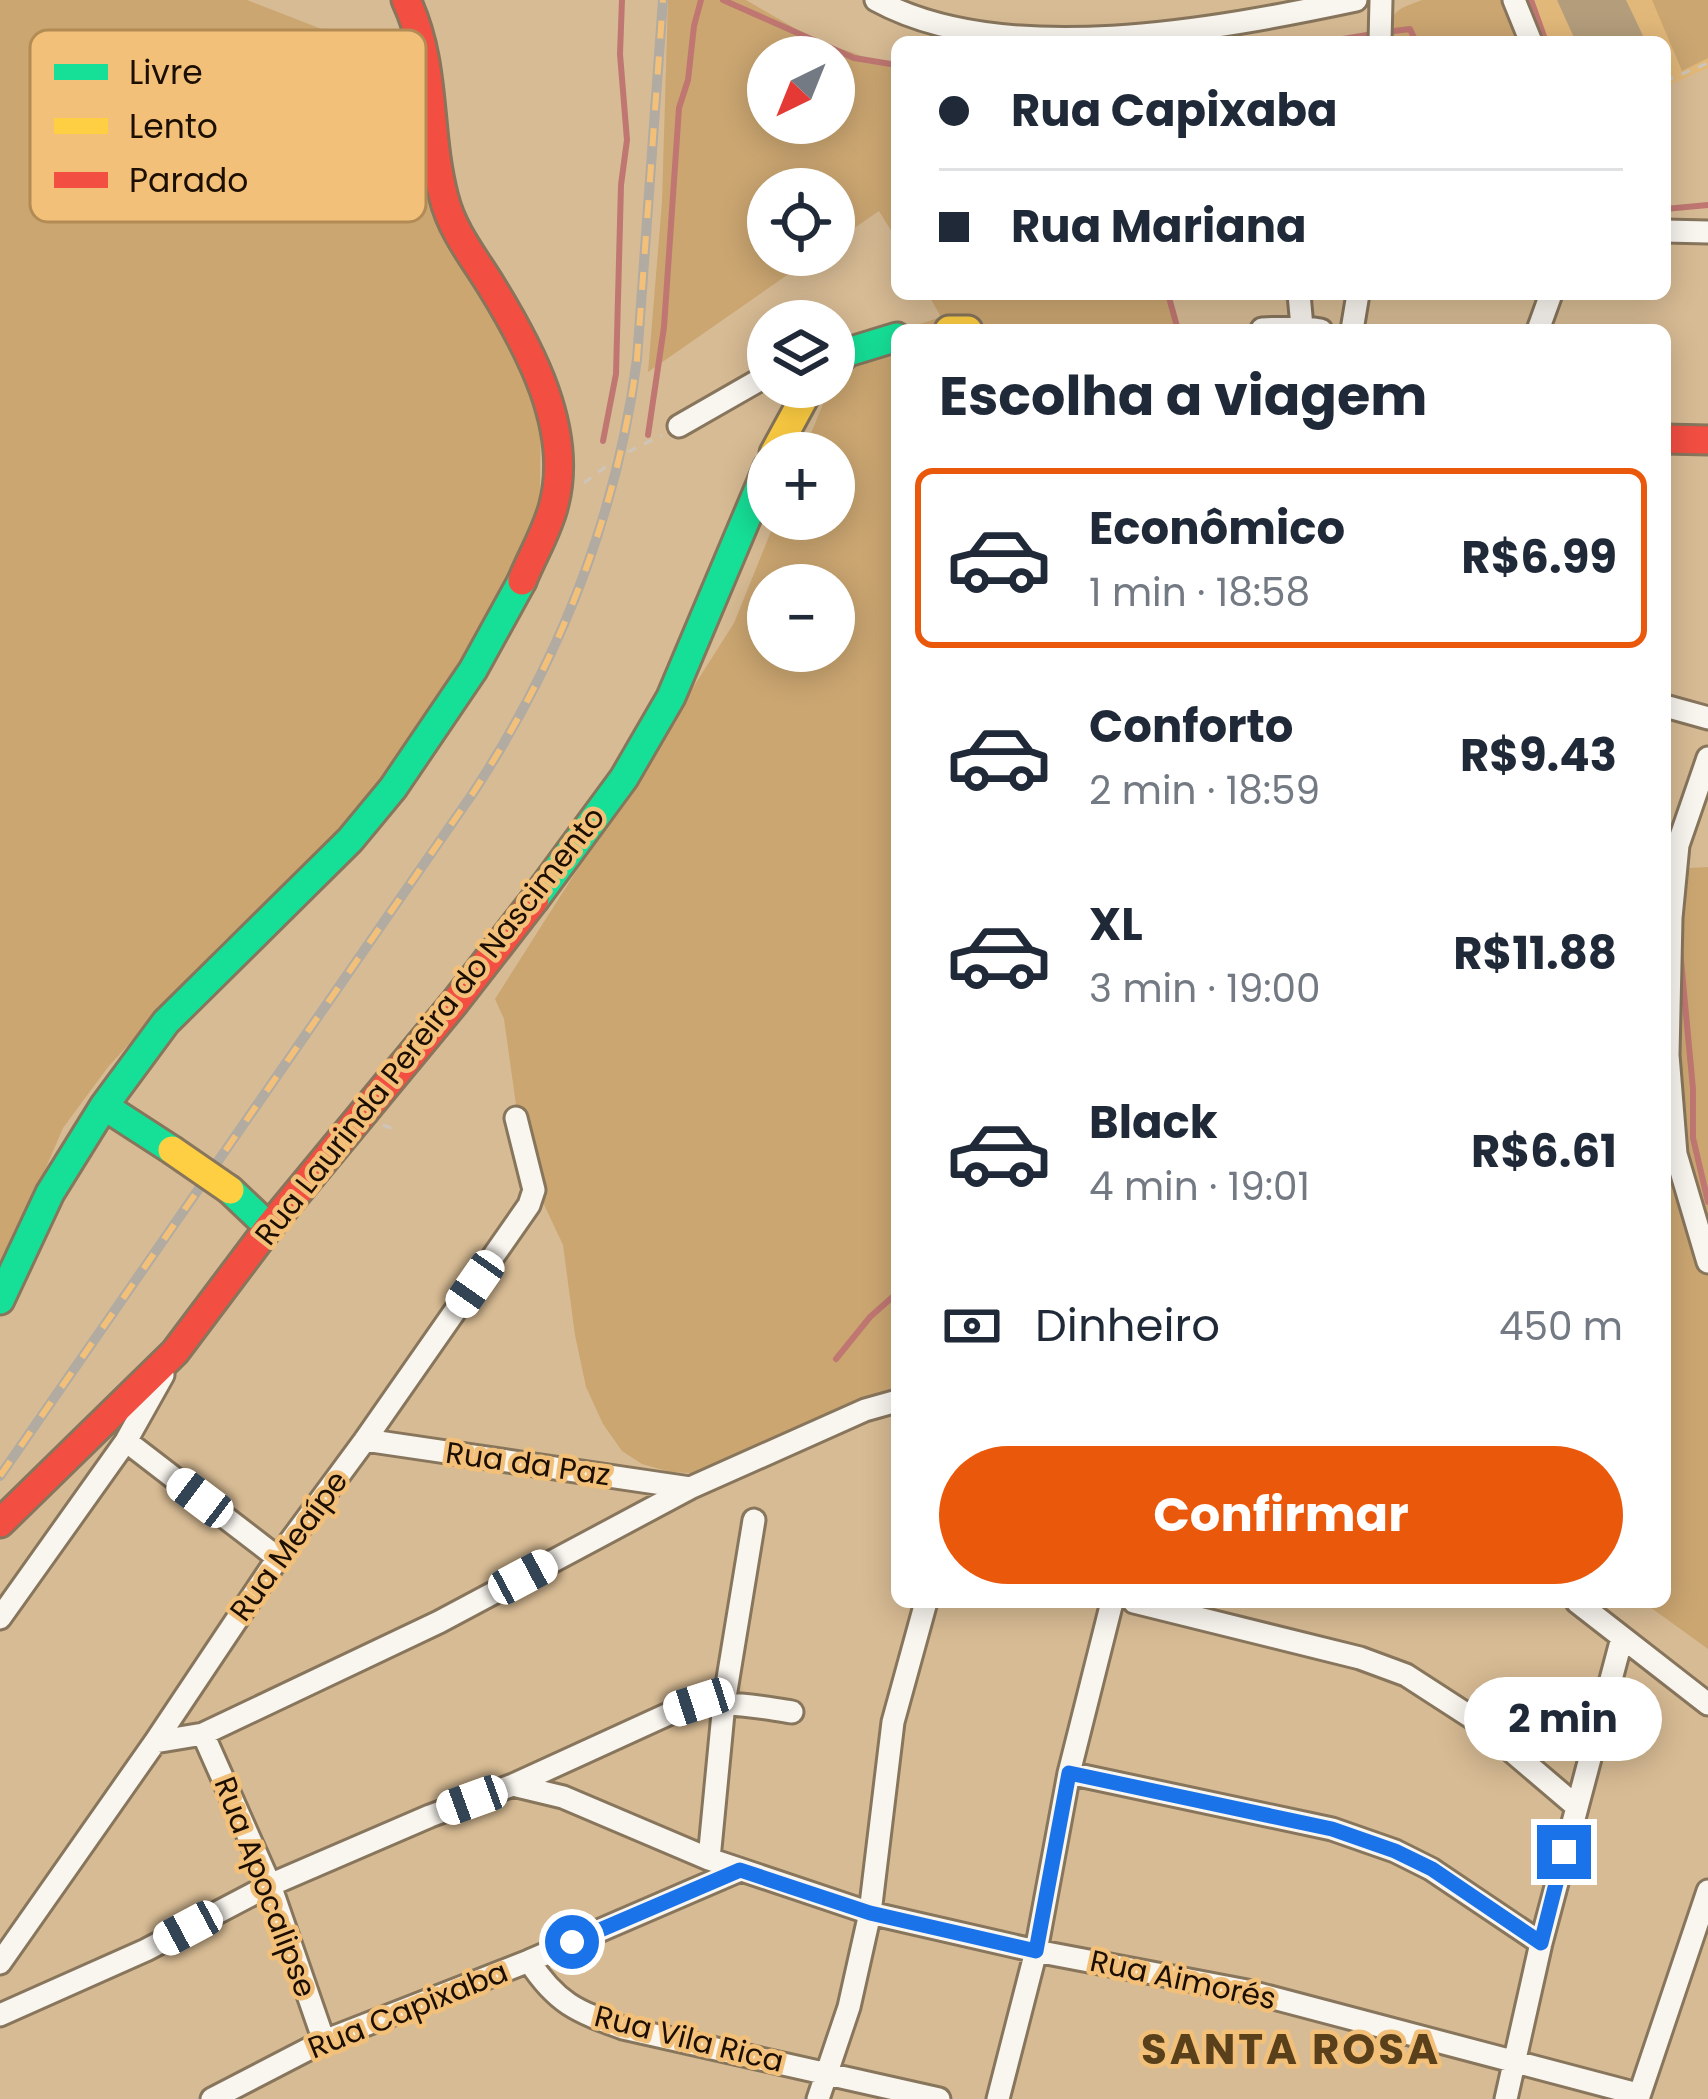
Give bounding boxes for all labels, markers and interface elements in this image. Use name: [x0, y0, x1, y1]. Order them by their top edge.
legend: [30, 30, 426, 222]
north arrow: [747, 36, 855, 144]
map controls: [747, 36, 855, 672]
text: Livre: [129, 49, 203, 96]
text: Rua Capixaba: [1011, 79, 1338, 142]
text: Lento: [129, 103, 218, 150]
text: Parado: [129, 157, 248, 204]
button: locate: [747, 168, 855, 276]
text: Rua Mariana: [1011, 195, 1307, 258]
button: layers: [747, 300, 855, 408]
text: Escolha a viagem: [939, 358, 1427, 434]
button: +: [747, 432, 855, 540]
text: Econômico: [1089, 497, 1345, 560]
icon: car: [945, 504, 1053, 612]
text: R$6.99: [1461, 526, 1617, 589]
button: −: [747, 564, 855, 672]
text: 1 min · 18:58: [1089, 565, 1310, 620]
text: Conforto: [1089, 695, 1293, 758]
icon: car: [945, 702, 1053, 810]
text: R$9.43: [1460, 724, 1617, 787]
text: 2 min · 18:59: [1089, 763, 1320, 818]
street label: Rua Laurinda Pereira do Nascimento: [245, 797, 615, 1254]
text: XL: [1089, 893, 1143, 956]
icon: car: [945, 900, 1053, 1008]
text: R$11.88: [1453, 922, 1617, 985]
text: 3 min · 19:00: [1089, 961, 1321, 1016]
text: Black: [1089, 1091, 1218, 1154]
icon: car: [945, 1098, 1053, 1206]
text: R$6.61: [1471, 1120, 1617, 1183]
text: 4 min · 19:01: [1089, 1159, 1310, 1214]
car: [440, 1244, 510, 1324]
icon: cash: [939, 1293, 1005, 1359]
text: Dinheiro: [1035, 1294, 1220, 1357]
text: 450 m: [1499, 1299, 1623, 1354]
street label: Rua da Paz: [443, 1431, 613, 1496]
button: Confirmar: [939, 1446, 1623, 1584]
car: [160, 1462, 240, 1534]
street label: Rua Meaípe: [219, 1462, 358, 1630]
car: [483, 1544, 563, 1610]
car: [659, 1674, 739, 1730]
callout: 2 min: [1465, 1678, 1663, 1762]
text: 2 min: [1508, 1691, 1618, 1746]
street label: Rua Apocalipse: [204, 1770, 327, 2003]
car: [432, 1771, 512, 1829]
route end: [1537, 1825, 1591, 1879]
car: [148, 1895, 228, 1961]
route start: [545, 1915, 599, 1969]
street label: Rua Aimorés: [1086, 1939, 1280, 2020]
street label: Rua Capixaba: [301, 1950, 514, 2069]
street label: Rua Vila Rica: [590, 1994, 788, 2083]
district label: SANTA ROSA: [1141, 2020, 1441, 2079]

